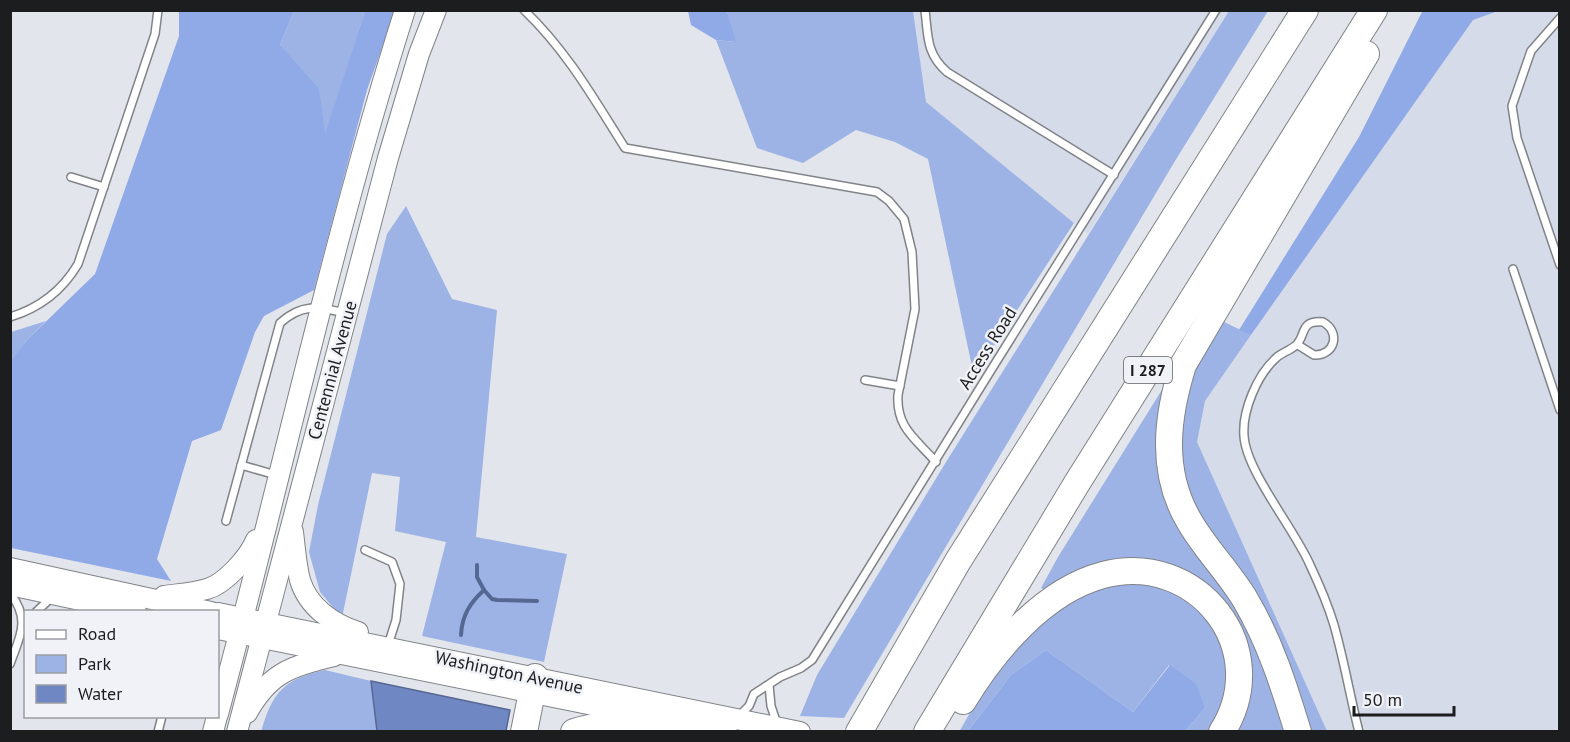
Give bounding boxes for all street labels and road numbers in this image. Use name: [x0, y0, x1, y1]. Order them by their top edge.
street label: Centennial Avenue: [302, 298, 362, 442]
street label: Access Road: [953, 303, 1021, 393]
road number: I 287: [1124, 357, 1172, 383]
street label: Washington Avenue: [433, 645, 585, 699]

